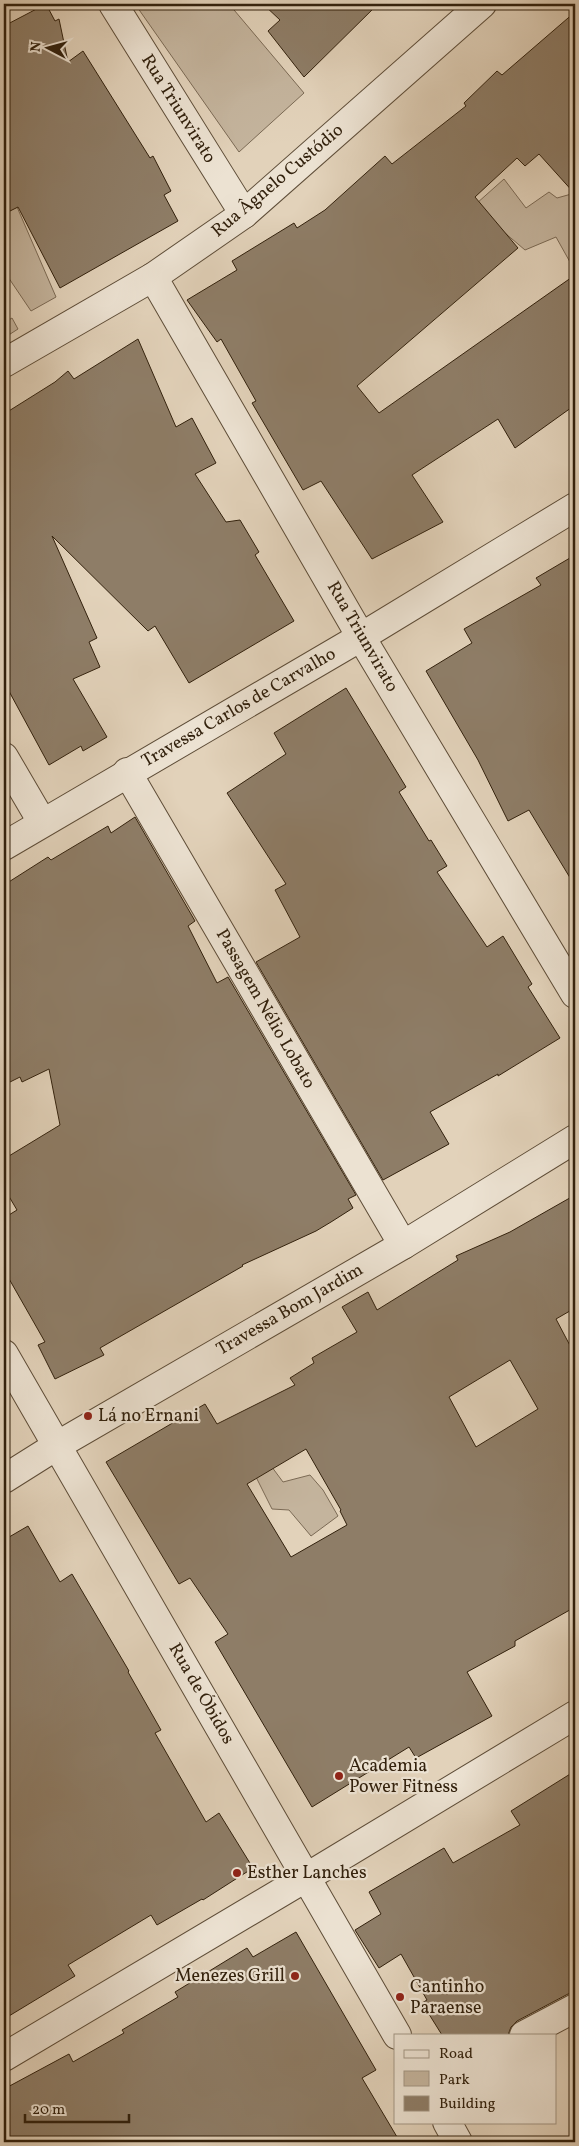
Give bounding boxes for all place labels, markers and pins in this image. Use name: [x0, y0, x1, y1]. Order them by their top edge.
place label: Lá no Ernani: [98, 1404, 199, 1429]
marker: Lá no Ernani: [82, 1410, 94, 1422]
place label: Academia Power Fitness: [349, 1754, 458, 1800]
marker: Academia Power Fitness: [333, 1770, 345, 1782]
place label: Esther Lanches: [247, 1861, 367, 1886]
marker: Esther Lanches: [231, 1867, 243, 1879]
place label: Menezes Grill: [175, 1964, 285, 1989]
marker: Menezes Grill: [289, 1970, 301, 1982]
place label: Cantinho Paraense: [410, 1975, 484, 2021]
marker: Cantinho Paraense: [394, 1991, 406, 2003]

